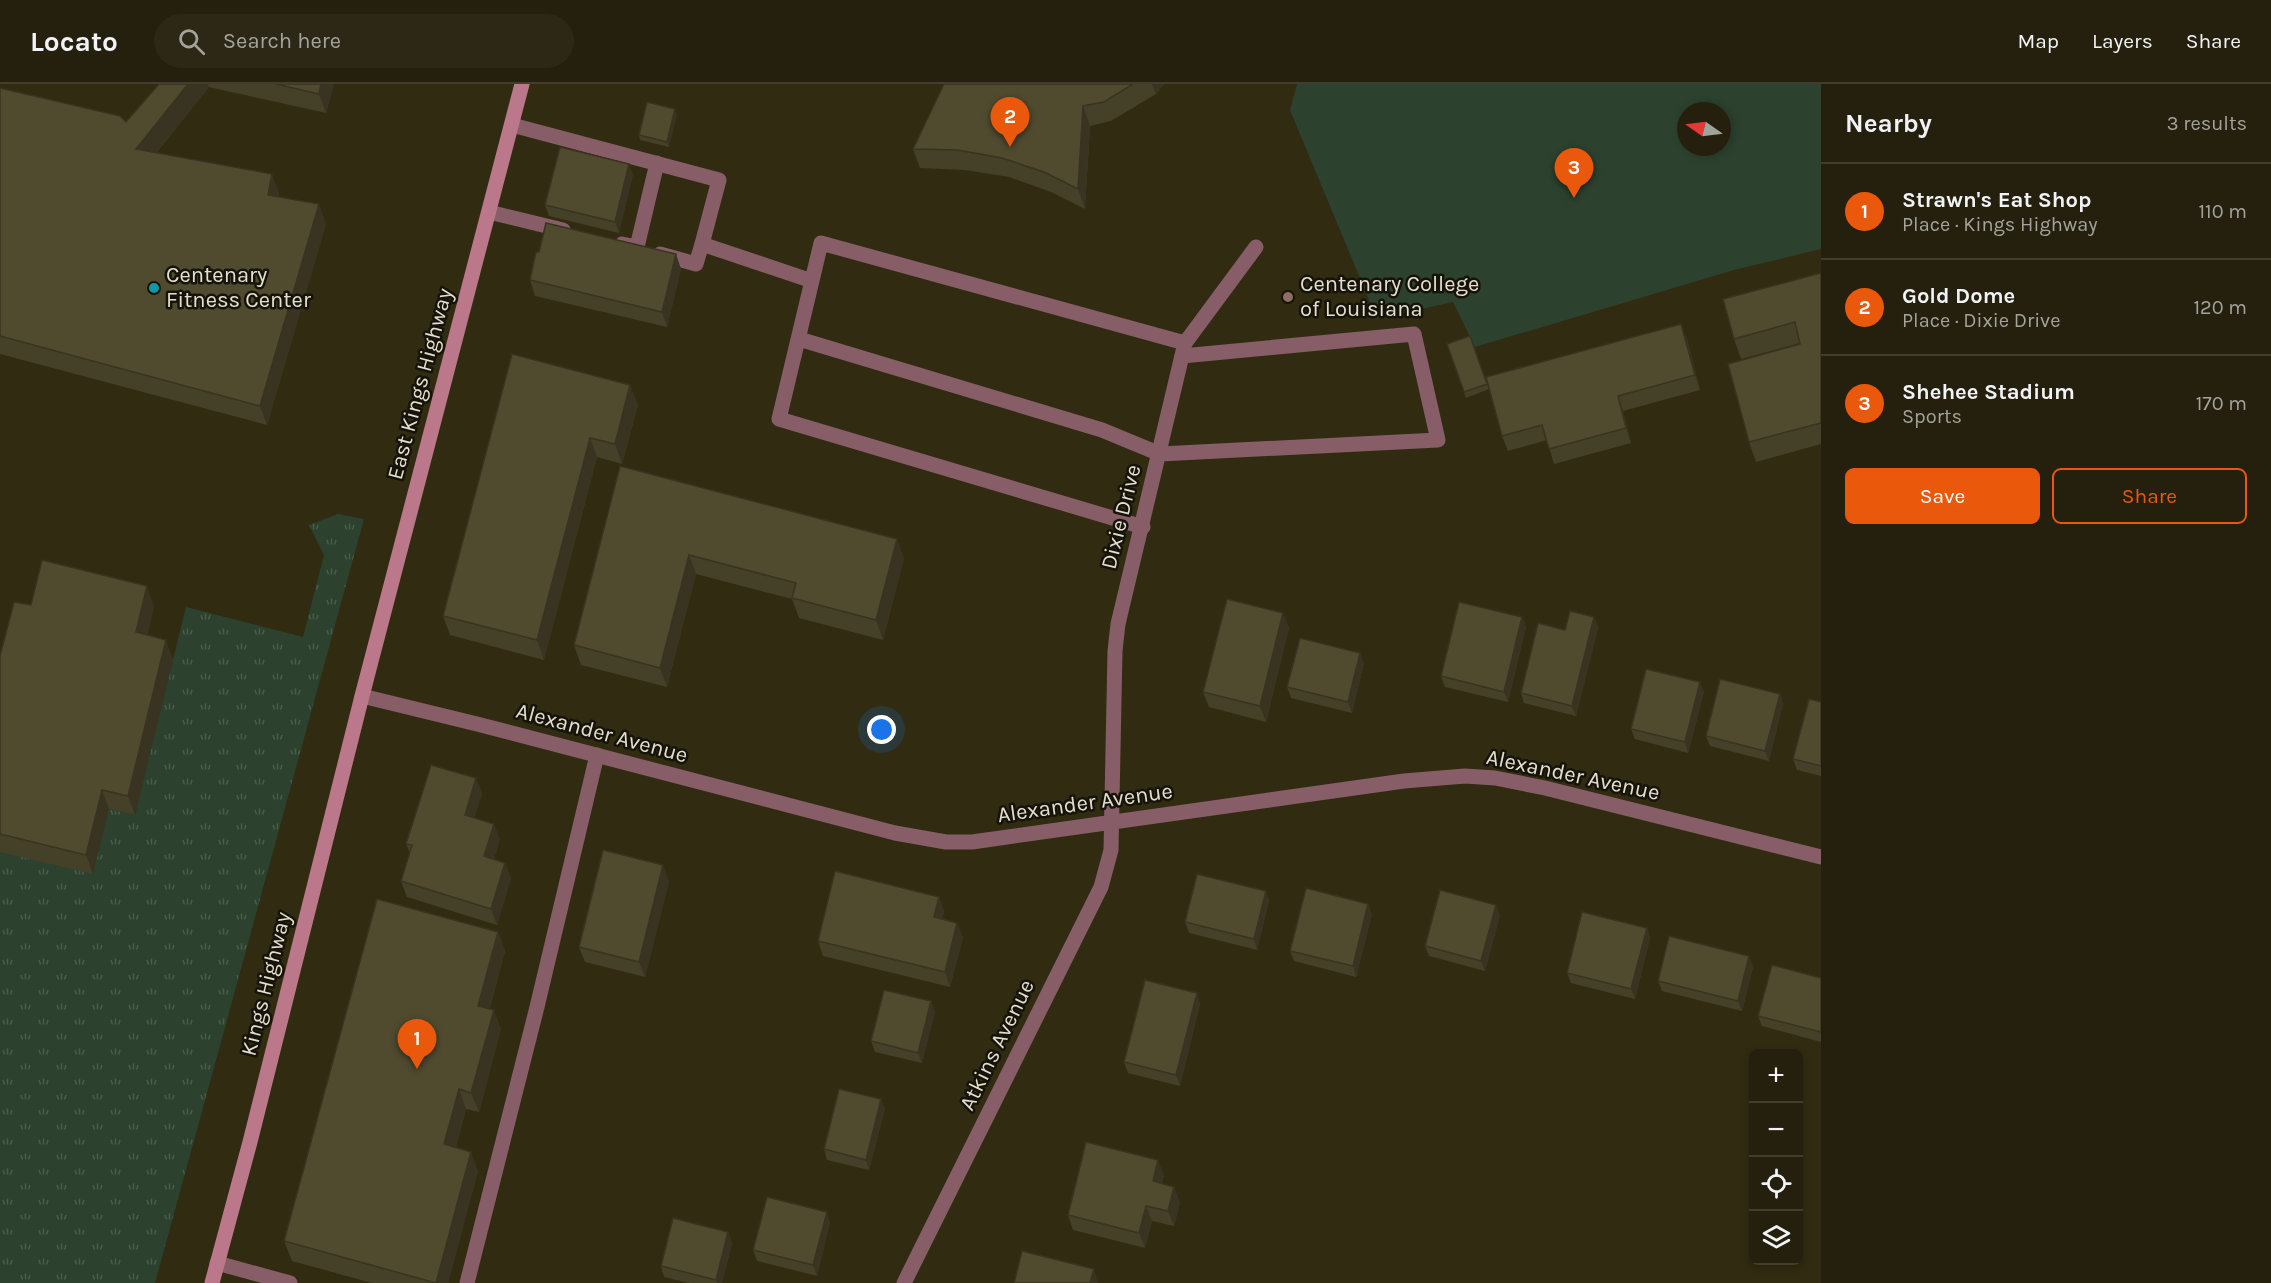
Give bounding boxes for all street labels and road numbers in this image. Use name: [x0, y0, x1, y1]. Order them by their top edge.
street label: East Kings Highway: [382, 285, 458, 483]
street label: Dixie Drive: [1095, 462, 1147, 572]
street label: Alexander Avenue: [513, 698, 691, 768]
street label: Alexander Avenue: [1484, 744, 1662, 806]
street label: Alexander Avenue: [996, 778, 1174, 828]
street label: Kings Highway: [236, 909, 296, 1059]
street label: Atkins Avenue: [954, 975, 1040, 1115]

